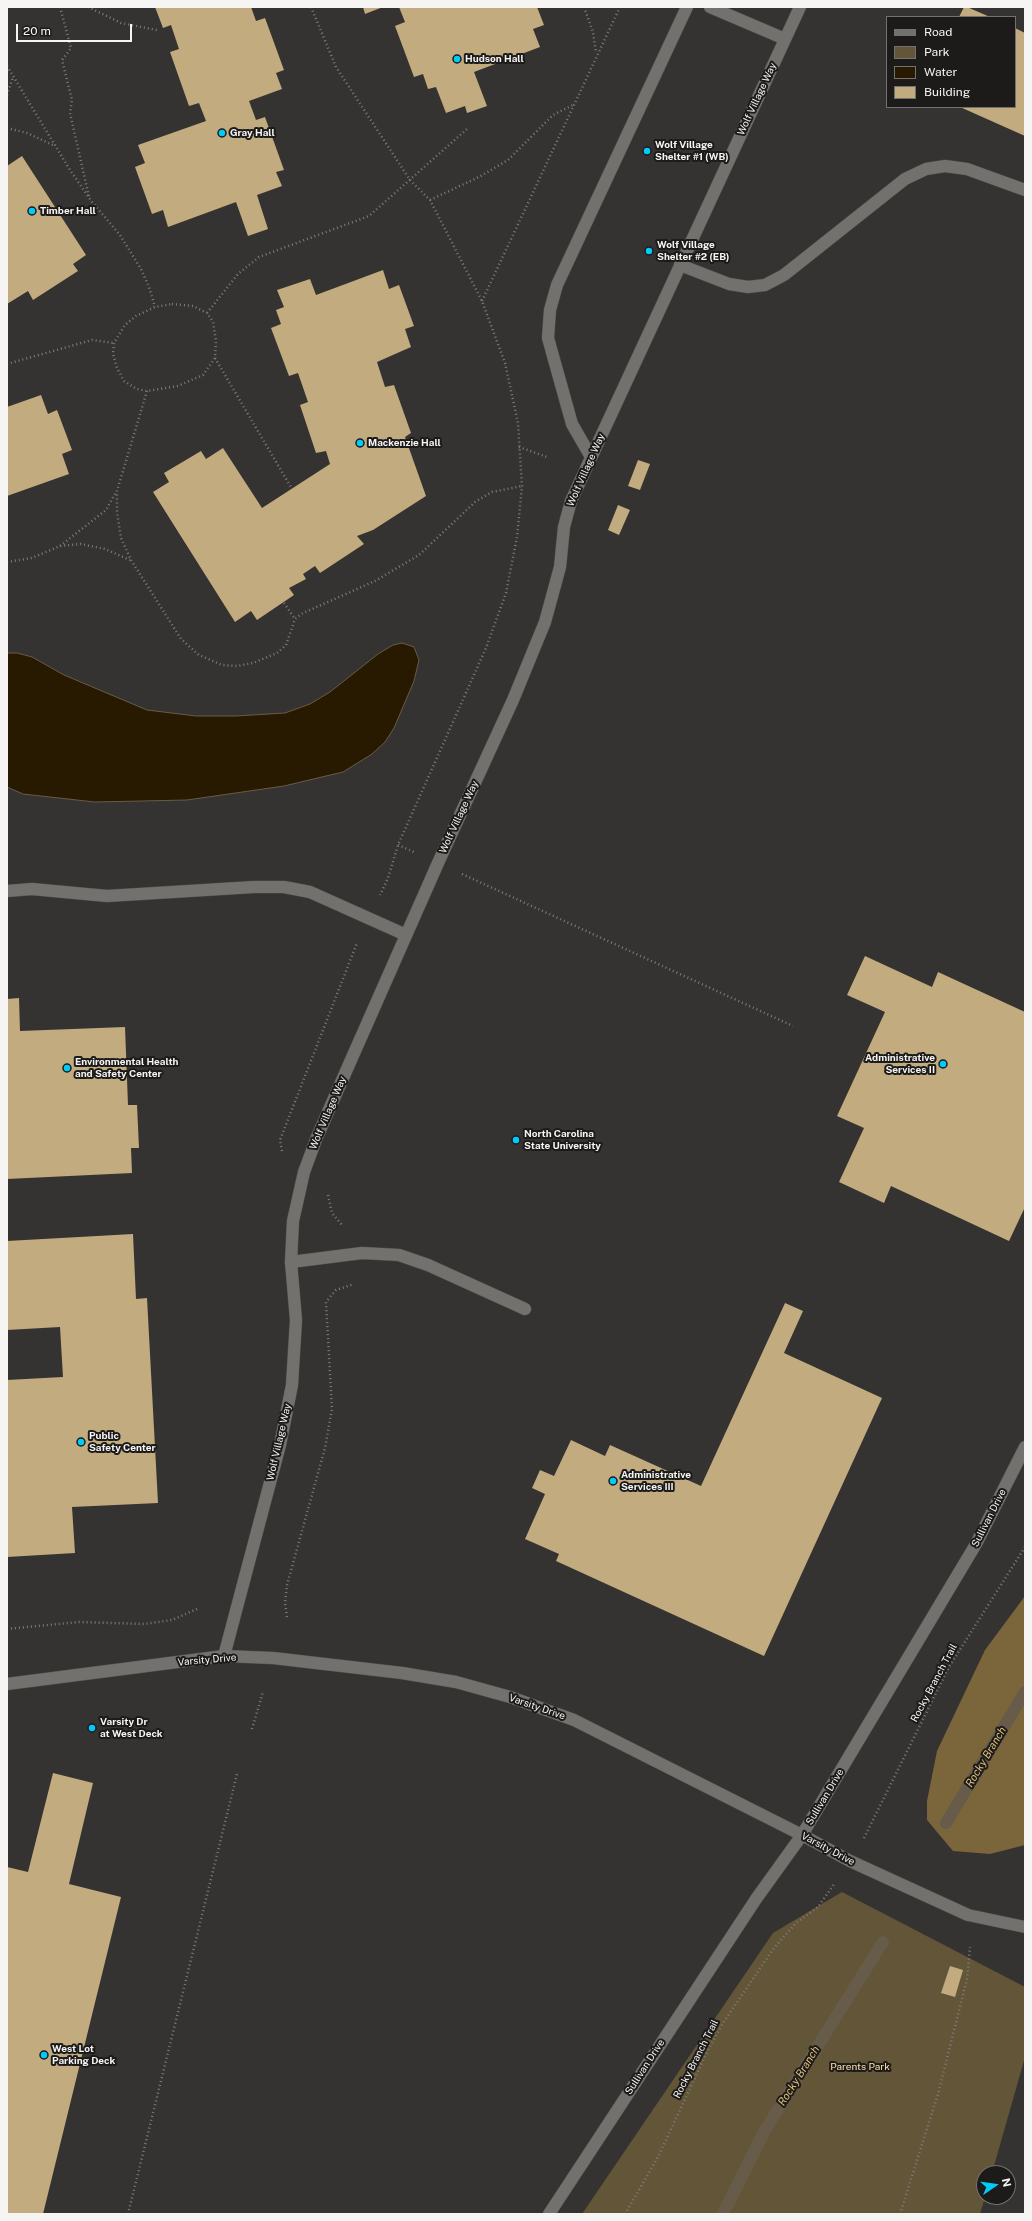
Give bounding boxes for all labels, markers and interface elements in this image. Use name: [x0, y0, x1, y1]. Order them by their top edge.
scale bar: [18, 16, 134, 42]
legend: [886, 16, 1016, 108]
text: 20 m: [23, 24, 51, 38]
text: Road: [924, 25, 952, 39]
text: Park: [924, 45, 950, 59]
place label: Hudson Hall: [465, 53, 524, 65]
marker: Hudson Hall: [452, 54, 462, 64]
street label: Wolf Village Way: [735, 61, 779, 137]
text: Water: [924, 65, 957, 79]
text: Building: [924, 85, 970, 99]
place label: Gray Hall: [230, 127, 275, 139]
marker: Gray Hall: [217, 128, 227, 138]
place label: Wolf Village Shelter #1 (WB): [655, 139, 729, 162]
marker: Wolf Village Shelter #1 (WB): [642, 146, 652, 156]
place label: Timber Hall: [40, 205, 96, 217]
marker: Timber Hall: [27, 206, 37, 216]
place label: Wolf Village Shelter #2 (EB): [657, 239, 729, 262]
marker: Wolf Village Shelter #2 (EB): [644, 246, 654, 256]
street label: Wolf Village Way: [565, 432, 607, 508]
place label: Mackenzie Hall: [368, 437, 441, 449]
marker: Mackenzie Hall: [355, 438, 365, 448]
street label: Wolf Village Way: [437, 779, 481, 855]
place label: Administrative Services II: [865, 1052, 935, 1076]
place label: Environmental Health and Safety Center: [75, 1056, 179, 1080]
marker: Administrative Services II: [938, 1059, 948, 1069]
marker: Environmental Health and Safety Center: [62, 1063, 72, 1073]
street label: Wolf Village Way: [307, 1075, 349, 1151]
place label: North Carolina State University: [524, 1128, 601, 1152]
marker: North Carolina State University: [511, 1135, 521, 1145]
street label: Wolf Village Way: [264, 1402, 294, 1482]
place label: Public Safety Center: [89, 1430, 156, 1454]
marker: Public Safety Center: [76, 1437, 86, 1447]
place label: Administrative Services III: [621, 1469, 691, 1492]
marker: Administrative Services III: [608, 1476, 618, 1486]
street label: Sullivan Drive: [969, 1487, 1009, 1549]
street label: Rocky Branch Trail: [908, 1642, 960, 1724]
street label: Varsity Drive: [177, 1651, 237, 1669]
street label: Varsity Drive: [507, 1692, 567, 1722]
place label: Varsity Dr at West Deck: [100, 1716, 163, 1740]
marker: Varsity Dr at West Deck: [87, 1723, 97, 1733]
water label: Rocky Branch: [963, 1724, 1009, 1790]
street label: Sullivan Drive: [804, 1767, 846, 1827]
street label: Varsity Drive: [799, 1830, 857, 1868]
street label: Rocky Branch Trail: [671, 2018, 721, 2100]
street label: Sullivan Drive: [623, 2037, 667, 2097]
place label: West Lot Parking Deck: [52, 2043, 115, 2066]
water label: Rocky Branch: [775, 2044, 823, 2108]
marker: West Lot Parking Deck: [39, 2050, 49, 2060]
park label: Parents Park: [830, 2061, 890, 2073]
north arrow: [976, 2165, 1016, 2205]
text: N: [1000, 2177, 1014, 2188]

